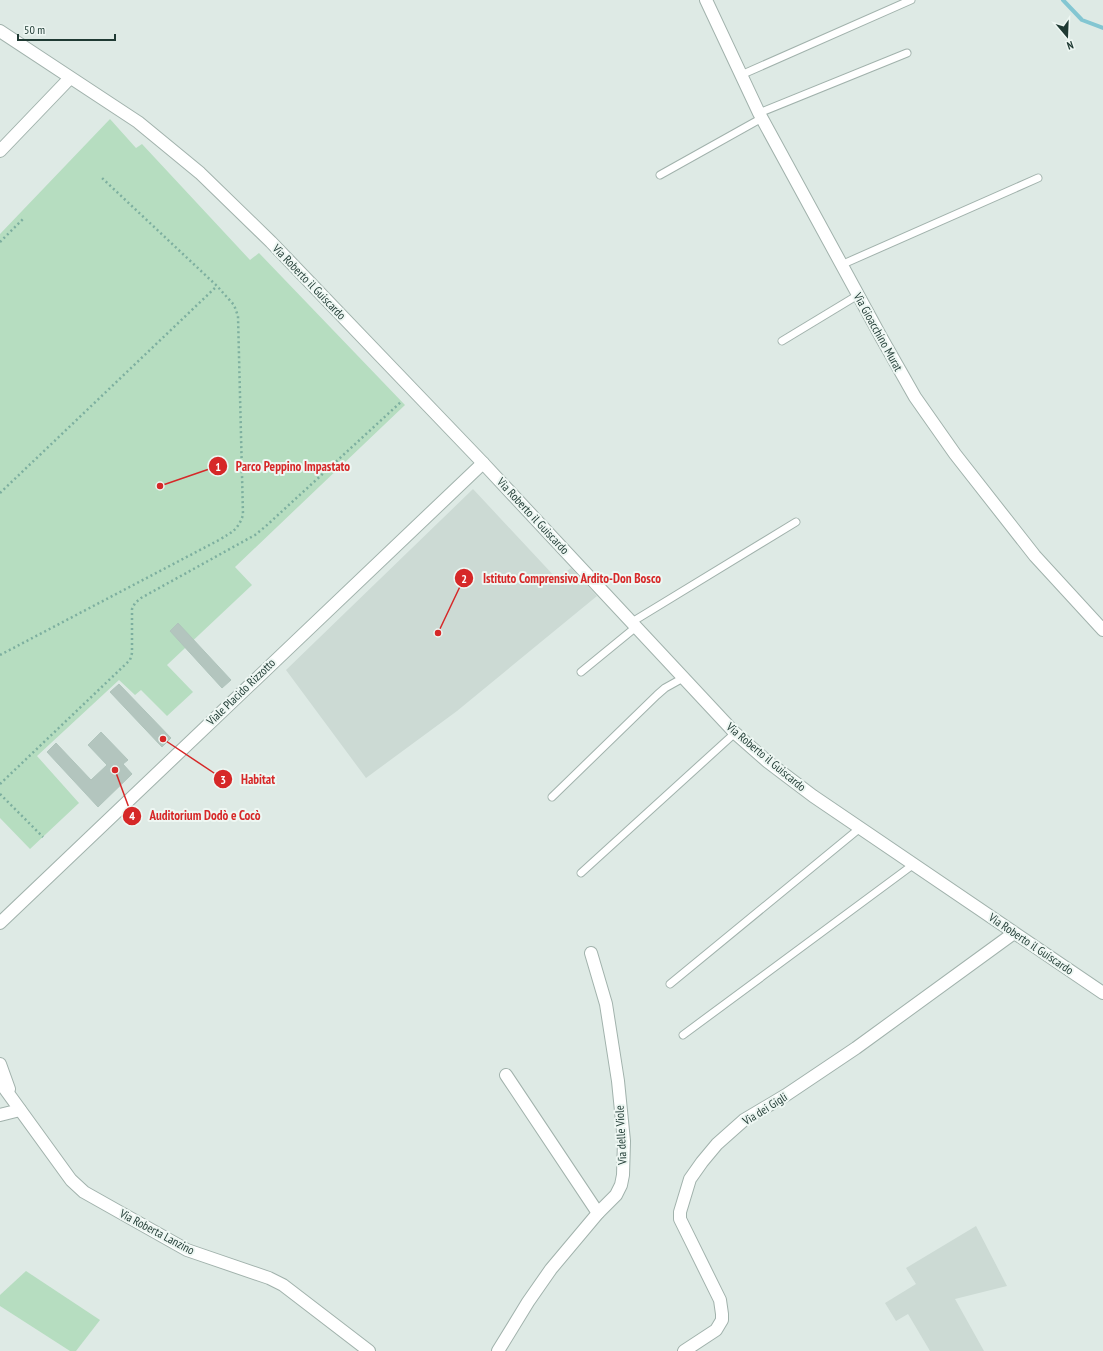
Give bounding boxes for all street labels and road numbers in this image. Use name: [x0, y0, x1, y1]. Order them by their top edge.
street label: Via Roberto il Guiscardo: [269, 240, 349, 323]
street label: Via Gioacchino Murat: [850, 289, 907, 374]
street label: Via Roberto il Guiscardo: [493, 474, 573, 557]
street label: Viale Placido Rizzotto: [202, 655, 278, 729]
street label: Via Roberto il Guiscardo: [723, 718, 809, 794]
street label: Via Roberto il Guiscardo: [985, 909, 1077, 978]
street label: Via dei Gigli: [739, 1089, 790, 1129]
street label: Via delle Viole: [611, 1105, 630, 1166]
street label: Via Roberta Lanzino: [116, 1205, 197, 1258]

